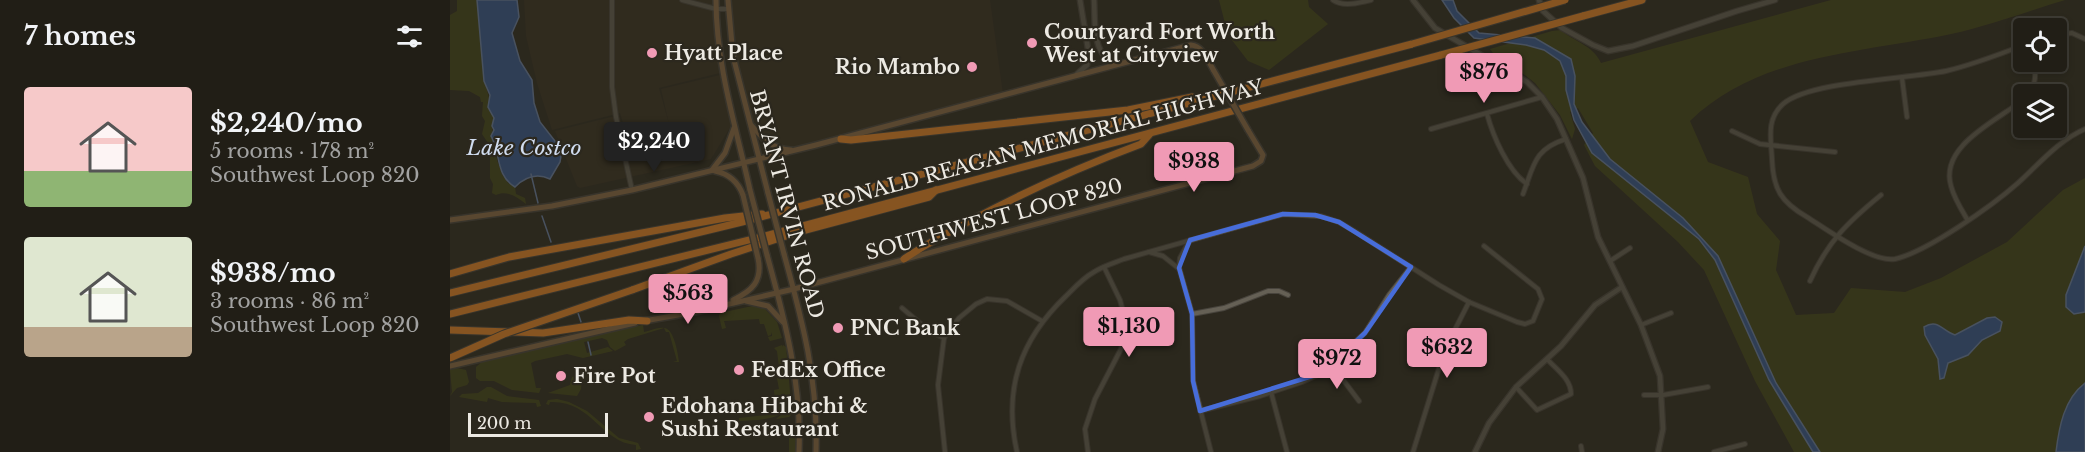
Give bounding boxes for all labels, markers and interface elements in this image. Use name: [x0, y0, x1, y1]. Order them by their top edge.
map controls: [2013, 18, 2067, 138]
button: locate: [2013, 18, 2067, 72]
text: 7 homes: [24, 20, 136, 52]
icon: filters: [393, 20, 426, 53]
place label: Courtyard Fort Worth West at Cityview: [1043, 20, 1276, 67]
marker: Courtyard Fort Worth West at Cityview: [1025, 36, 1039, 50]
place label: Hyatt Place: [664, 41, 783, 65]
marker: Hyatt Place: [645, 46, 659, 60]
pin: $876: [1448, 53, 1520, 104]
place label: Rio Mambo: [835, 55, 960, 79]
marker: Rio Mambo: [965, 60, 979, 74]
text: $876: [1459, 60, 1509, 84]
street label: RONALD REAGAN MEMORIAL HIGHWAY: [820, 74, 1267, 216]
button: layers: [2013, 84, 2067, 138]
street label: BRYANT IRVIN ROAD: [745, 87, 829, 321]
text: $2,240/mo: [210, 107, 363, 139]
icon: home: [72, 111, 144, 183]
pin: $2,240: [605, 122, 703, 173]
text: $2,240: [618, 129, 690, 153]
water label: Lake Costco: [465, 135, 582, 161]
text: 5 rooms · 178 m²: [210, 139, 374, 163]
pin: $938: [1158, 142, 1230, 193]
text: $938: [1168, 149, 1220, 173]
text: Southwest Loop 820: [210, 163, 420, 187]
street label: SOUTHWEST LOOP 820: [863, 173, 1125, 265]
text: $938/mo: [210, 257, 336, 289]
icon: home: [72, 261, 144, 333]
pin: $563: [652, 274, 724, 325]
text: $563: [663, 281, 714, 305]
text: 3 rooms · 86 m²: [210, 289, 369, 313]
pin: $1,130: [1080, 307, 1178, 358]
text: Southwest Loop 820: [210, 313, 420, 337]
text: $1,130: [1097, 314, 1161, 338]
place label: PNC Bank: [850, 316, 961, 340]
marker: PNC Bank: [831, 321, 845, 335]
pin: $632: [1411, 328, 1483, 379]
text: $632: [1421, 335, 1473, 359]
pin: $972: [1301, 339, 1373, 390]
text: $972: [1312, 346, 1362, 370]
place label: FedEx Office: [751, 358, 886, 382]
marker: FedEx Office: [732, 363, 746, 377]
place label: Fire Pot: [573, 364, 656, 388]
marker: Fire Pot: [554, 369, 568, 383]
place label: Edohana Hibachi & Sushi Restaurant: [661, 394, 868, 441]
scale bar: [468, 410, 608, 438]
marker: Edohana Hibachi & Sushi Restaurant: [642, 410, 656, 424]
text: 200 m: [477, 413, 531, 433]

